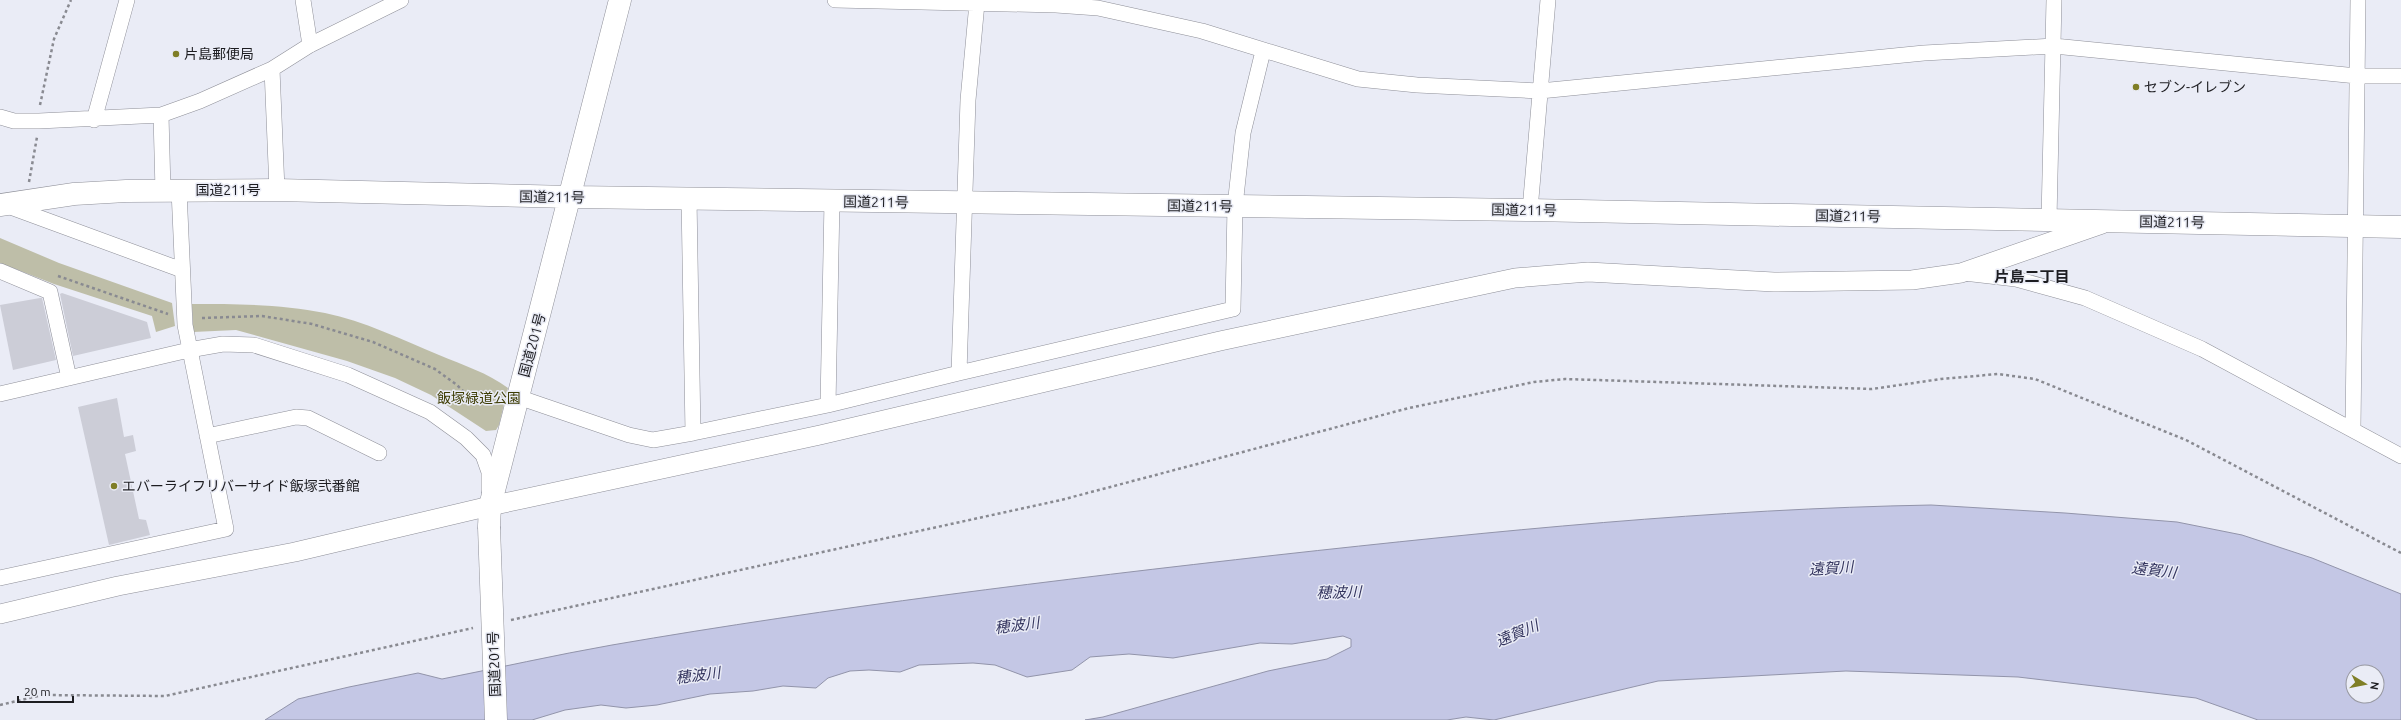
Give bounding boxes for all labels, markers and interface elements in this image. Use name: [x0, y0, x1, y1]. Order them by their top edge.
place label: 片島郵便局: [184, 46, 254, 62]
marker: 片島郵便局: [171, 49, 181, 59]
place label: セブン-イレブン: [2144, 79, 2246, 95]
marker: セブン-イレブン: [2131, 82, 2141, 92]
street label: 国道211号: [195, 182, 261, 198]
street label: 国道211号: [519, 188, 585, 206]
street label: 国道211号: [843, 193, 909, 211]
street label: 国道211号: [1167, 197, 1233, 215]
street label: 国道211号: [1491, 201, 1557, 219]
street label: 国道211号: [1815, 207, 1881, 225]
street label: 国道211号: [2139, 213, 2205, 231]
district label: 片島二丁目: [1994, 268, 2070, 285]
street label: 国道201号: [516, 311, 548, 379]
park label: 飯塚緑道公園: [437, 390, 521, 406]
place label: エバーライフリバーサイド飯塚弐番館: [122, 478, 360, 494]
marker: エバーライフリバーサイド飯塚弐番館: [109, 481, 119, 491]
water label: 遠賀川: [1808, 558, 1856, 578]
water label: 遠賀川: [2131, 559, 2179, 581]
water label: 穂波川: [1316, 583, 1364, 601]
water label: 穂波川: [994, 614, 1042, 636]
water label: 遠賀川: [1493, 616, 1543, 650]
street label: 国道201号: [485, 631, 503, 697]
water label: 穂波川: [675, 664, 723, 686]
north arrow: [2345, 664, 2385, 704]
scale bar: [18, 678, 73, 704]
text: N: [2368, 681, 2381, 691]
text: 20 m: [24, 685, 51, 698]

